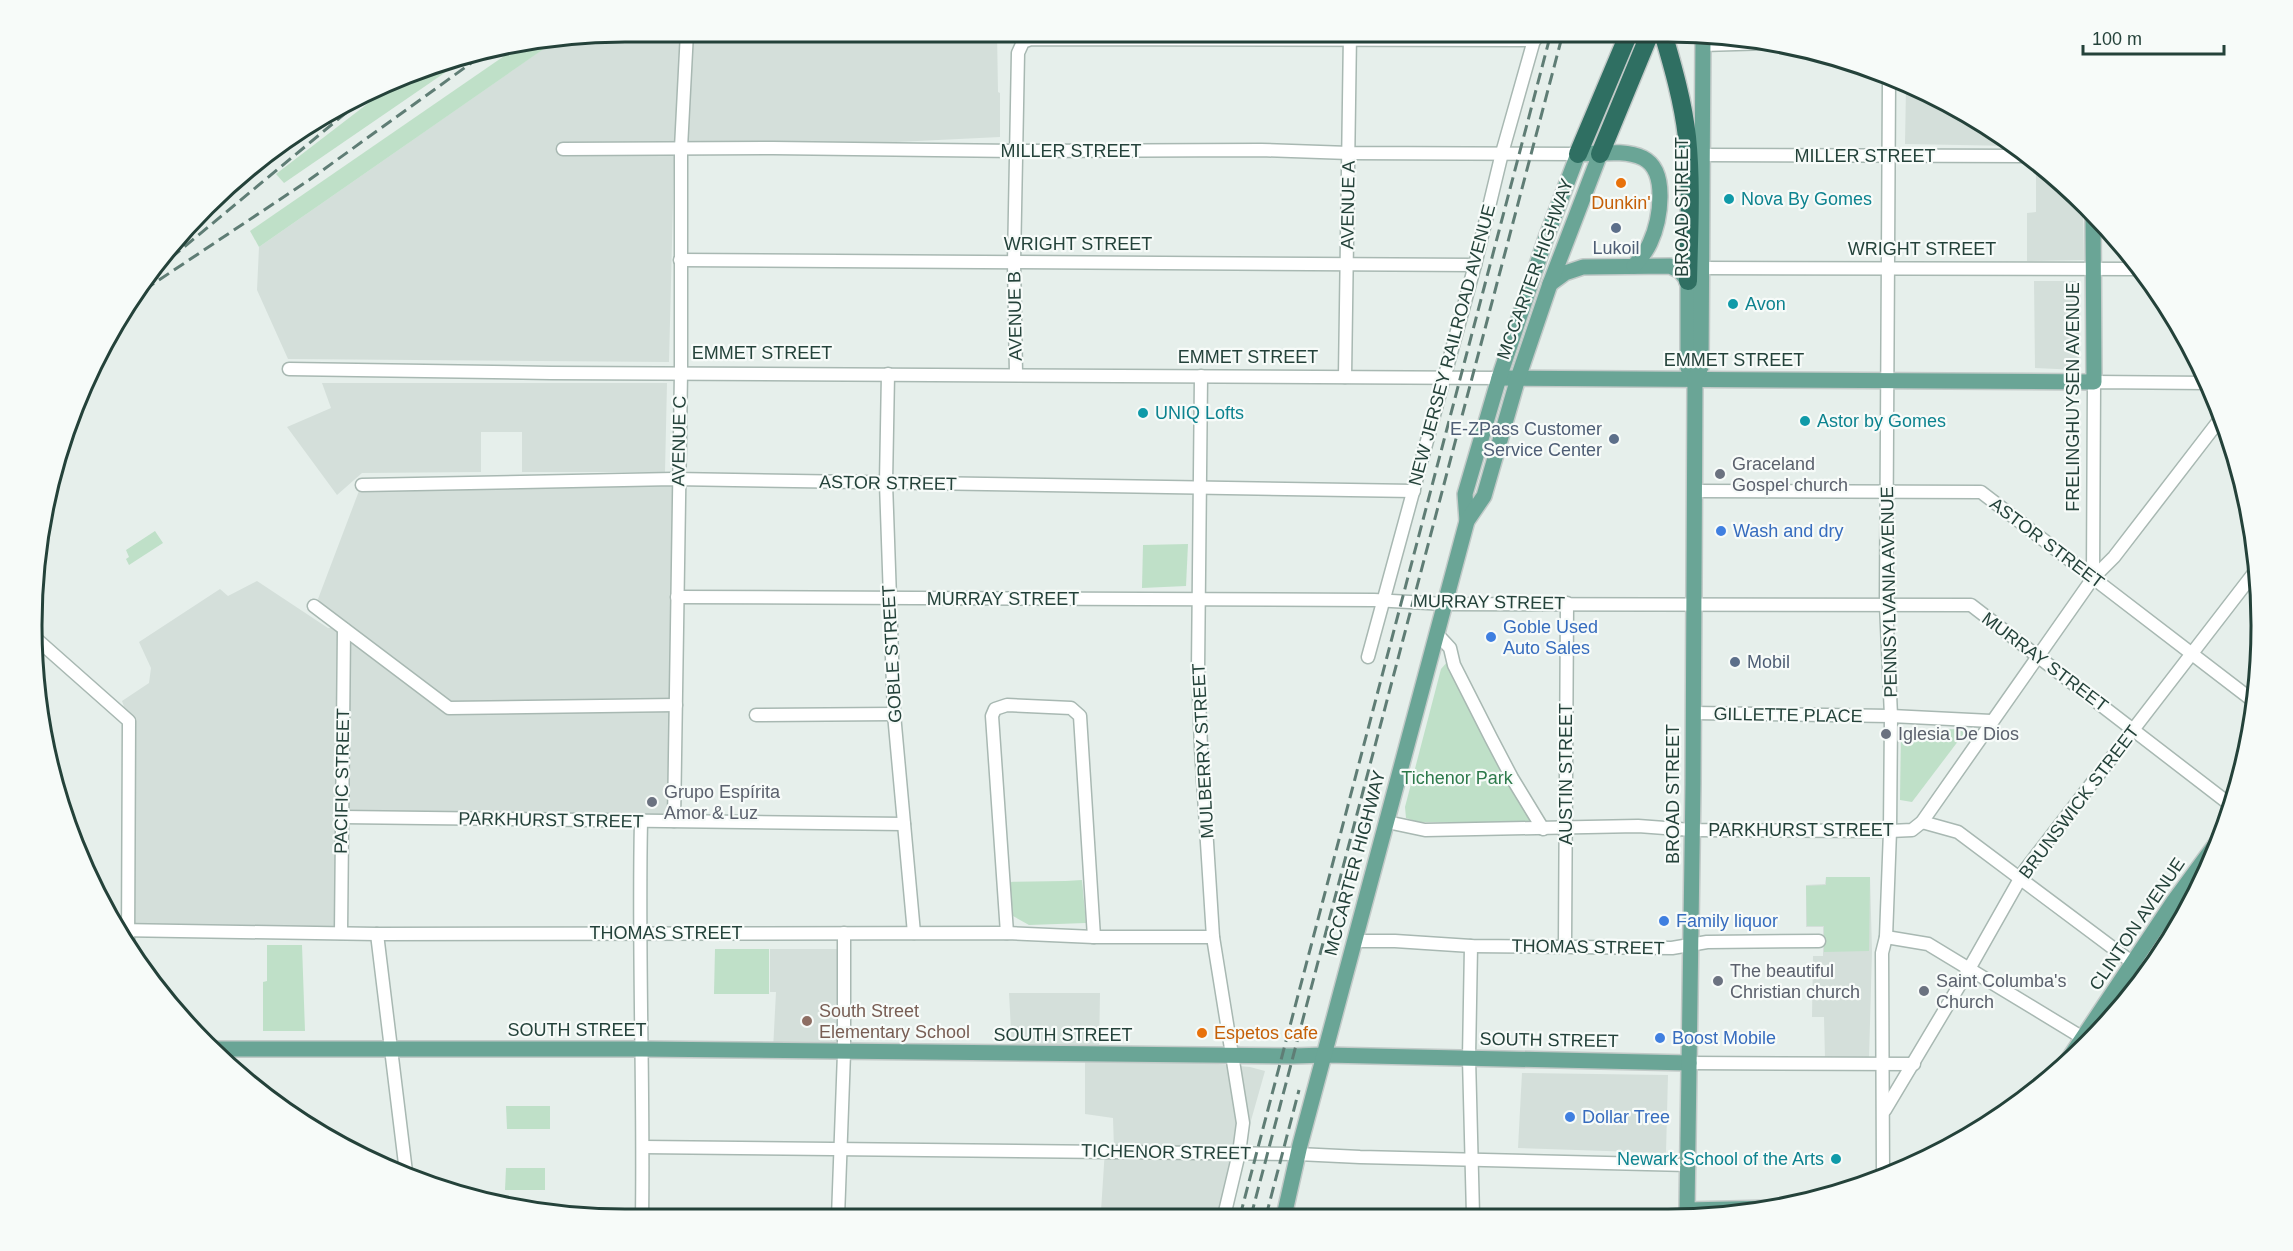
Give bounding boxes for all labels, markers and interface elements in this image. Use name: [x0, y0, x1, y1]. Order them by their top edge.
scale bar: [2083, 18, 2224, 56]
text: 100 m: [2092, 29, 2142, 49]
street label: BROAD STREET: [1672, 137, 1692, 277]
street label: MILLER STREET: [1000, 141, 1142, 161]
street label: MILLER STREET: [1794, 146, 1936, 166]
street label: AVENUE A: [1337, 160, 1359, 250]
street label: MCCARTER HIGHWAY: [1493, 176, 1577, 362]
marker: Dunkin': [1614, 176, 1628, 190]
place label: Nova By Gomes: [1741, 189, 1872, 209]
marker: Nova By Gomes: [1722, 192, 1736, 206]
place label: Dunkin': [1591, 193, 1651, 213]
street label: NEW JERSEY RAILROAD AVENUE: [1405, 202, 1499, 488]
marker: Lukoil: [1609, 221, 1623, 235]
street label: WRIGHT STREET: [1004, 234, 1152, 254]
place label: Lukoil: [1592, 238, 1640, 258]
street label: WRIGHT STREET: [1848, 239, 1996, 259]
street label: AVENUE B: [1004, 271, 1026, 361]
street label: FRELINGHUYSEN AVENUE: [2063, 282, 2083, 512]
place label: Avon: [1745, 294, 1786, 314]
marker: Avon: [1726, 297, 1740, 311]
street label: EMMET STREET: [692, 343, 832, 363]
street label: EMMET STREET: [1178, 347, 1318, 367]
street label: EMMET STREET: [1664, 350, 1804, 370]
street label: AVENUE C: [668, 395, 690, 487]
place label: UNIQ Lofts: [1155, 403, 1244, 423]
marker: UNIQ Lofts: [1136, 406, 1150, 420]
place label: Astor by Gomes: [1817, 411, 1946, 431]
marker: Astor by Gomes: [1798, 414, 1812, 428]
place label: E-ZPass Customer Service Center: [1450, 419, 1602, 460]
marker: E-ZPass Customer Service Center: [1607, 432, 1621, 446]
place label: Graceland Gospel church: [1732, 454, 1848, 495]
marker: Graceland Gospel church: [1713, 467, 1727, 481]
street label: ASTOR STREET: [819, 472, 957, 494]
street label: PENNSYLVANIA AVENUE: [1877, 486, 1901, 698]
street label: ASTOR STREET: [1986, 494, 2108, 592]
place label: Wash and dry: [1733, 521, 1843, 541]
marker: Wash and dry: [1714, 524, 1728, 538]
street label: GOBLE STREET: [878, 585, 906, 723]
street label: MURRAY STREET: [927, 589, 1079, 609]
street label: MURRAY STREET: [1413, 591, 1565, 613]
street label: MURRAY STREET: [1978, 608, 2112, 716]
place label: Goble Used Auto Sales: [1503, 617, 1598, 658]
marker: Goble Used Auto Sales: [1484, 630, 1498, 644]
place label: Mobil: [1747, 652, 1790, 672]
marker: Mobil: [1728, 655, 1742, 669]
street label: MULBERRY STREET: [1188, 663, 1218, 839]
street label: AUSTIN STREET: [1556, 703, 1576, 845]
street label: GILLETTE PLACE: [1713, 704, 1863, 726]
street label: PACIFIC STREET: [331, 708, 353, 854]
street label: BRUNSWICK STREET: [2015, 722, 2143, 882]
street label: BROAD STREET: [1663, 724, 1683, 864]
place label: Iglesia De Dios: [1898, 724, 2019, 744]
marker: Iglesia De Dios: [1879, 727, 1893, 741]
street label: MCCARTER HIGHWAY: [1321, 768, 1389, 958]
park label: Tichenor Park: [1401, 768, 1514, 788]
place label: Grupo Espírita Amor & Luz: [664, 782, 781, 823]
marker: Grupo Espírita Amor & Luz: [645, 795, 659, 809]
street label: PARKHURST STREET: [458, 808, 644, 832]
street label: PARKHURST STREET: [1708, 820, 1894, 840]
street label: CLINTON AVENUE: [2085, 854, 2189, 994]
place label: Family liquor: [1676, 911, 1778, 931]
marker: Family liquor: [1657, 914, 1671, 928]
street label: THOMAS STREET: [589, 923, 743, 943]
street label: THOMAS STREET: [1511, 936, 1665, 958]
place label: The beautiful Christian church: [1730, 961, 1860, 1002]
place label: Saint Columba's Church: [1936, 971, 2067, 1012]
marker: The beautiful Christian church: [1711, 974, 1725, 988]
marker: Saint Columba's Church: [1917, 984, 1931, 998]
place label: South Street Elementary School: [819, 1001, 970, 1042]
marker: South Street Elementary School: [800, 1014, 814, 1028]
street label: SOUTH STREET: [507, 1020, 647, 1040]
place label: Espetos cafe: [1214, 1023, 1318, 1043]
street label: SOUTH STREET: [993, 1025, 1133, 1045]
marker: Espetos cafe: [1195, 1026, 1209, 1040]
place label: Boost Mobile: [1672, 1028, 1776, 1048]
street label: SOUTH STREET: [1479, 1029, 1619, 1051]
marker: Boost Mobile: [1653, 1031, 1667, 1045]
place label: Dollar Tree: [1582, 1107, 1670, 1127]
marker: Dollar Tree: [1563, 1110, 1577, 1124]
street label: TICHENOR STREET: [1081, 1141, 1251, 1163]
place label: Newark School of the Arts: [1617, 1149, 1824, 1169]
marker: Newark School of the Arts: [1829, 1152, 1843, 1166]

